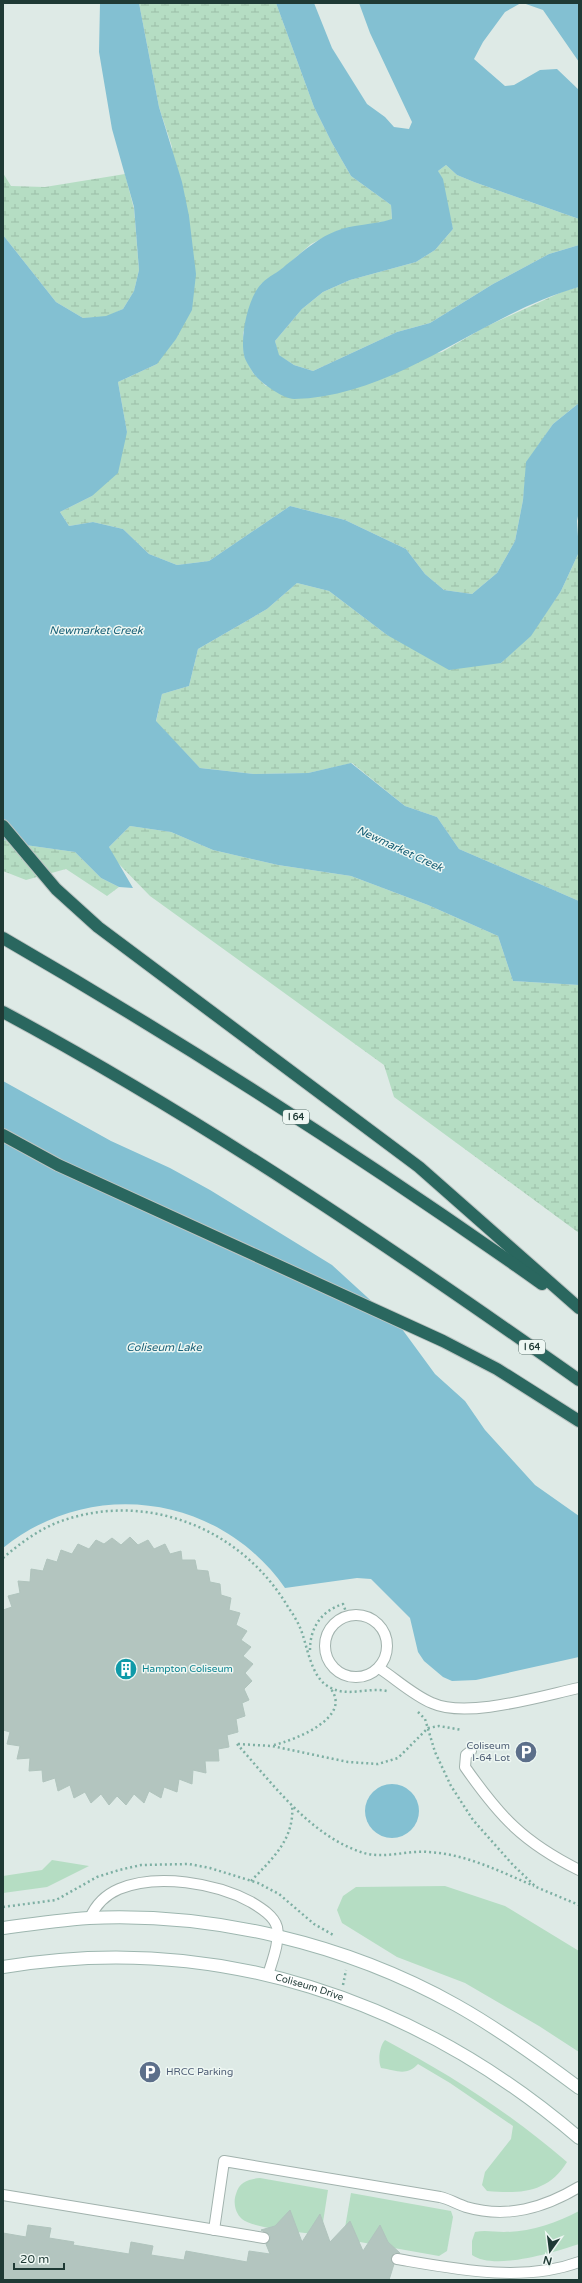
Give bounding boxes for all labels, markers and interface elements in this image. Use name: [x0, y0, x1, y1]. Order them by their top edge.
water label: Newmarket Creek: [49, 624, 144, 637]
water label: Newmarket Creek: [355, 823, 446, 875]
road number: I 64: [283, 1110, 309, 1124]
road number: I 64: [519, 1340, 545, 1354]
water label: Coliseum Lake: [126, 1341, 202, 1354]
building icon: Hampton Coliseum: [113, 1656, 139, 1682]
place label: Hampton Coliseum: [142, 1663, 233, 1675]
parking icon: Coliseum I-64 Lot: [513, 1739, 539, 1765]
place label: Coliseum I-64 Lot: [466, 1740, 510, 1764]
street label: Coliseum Drive: [274, 1971, 346, 2004]
parking icon: HRCC Parking: [137, 2059, 163, 2085]
place label: HRCC Parking: [166, 2066, 233, 2078]
north arrow: [530, 2231, 570, 2271]
scale bar: [14, 2245, 64, 2271]
text: 20 m: [20, 2252, 49, 2266]
text: N: [542, 2253, 554, 2268]

